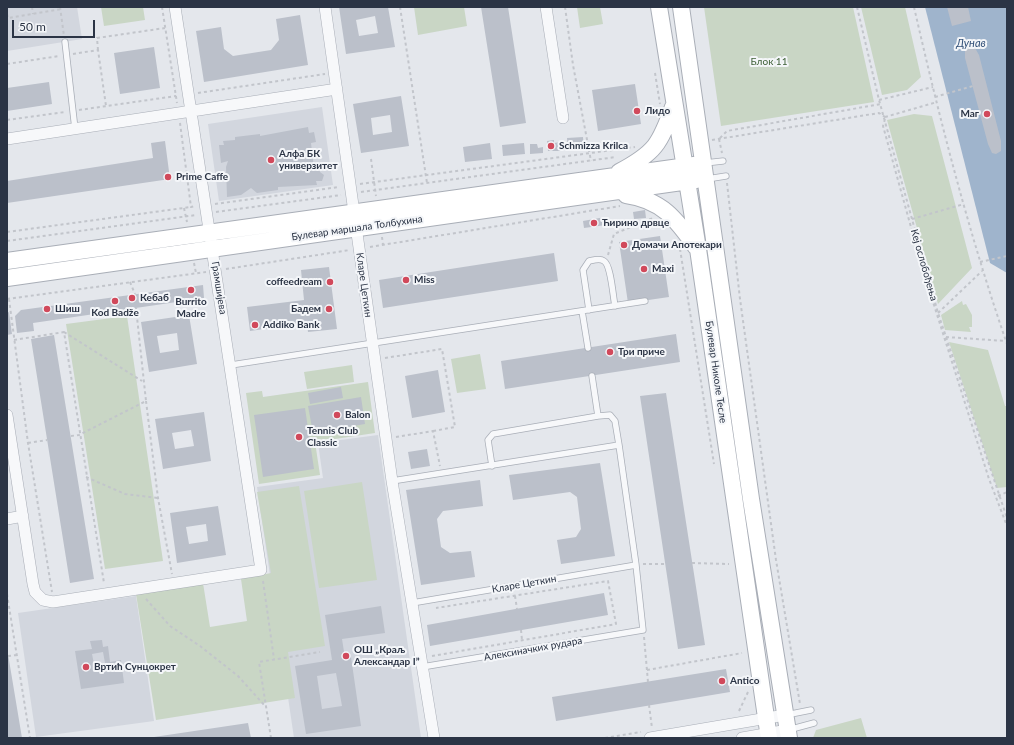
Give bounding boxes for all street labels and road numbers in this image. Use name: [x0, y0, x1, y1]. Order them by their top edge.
street label: Булевар маршала Толбухина: [291, 213, 423, 243]
street label: Кеј ослобођења: [908, 228, 940, 302]
street label: Кларе Цеткин: [354, 252, 374, 318]
street label: Грамшијева: [209, 261, 229, 315]
street label: Булевар Николе Тесле: [703, 320, 729, 424]
street label: Кларе Цеткин: [491, 572, 557, 596]
street label: Алексиначких рудара: [483, 634, 583, 664]

